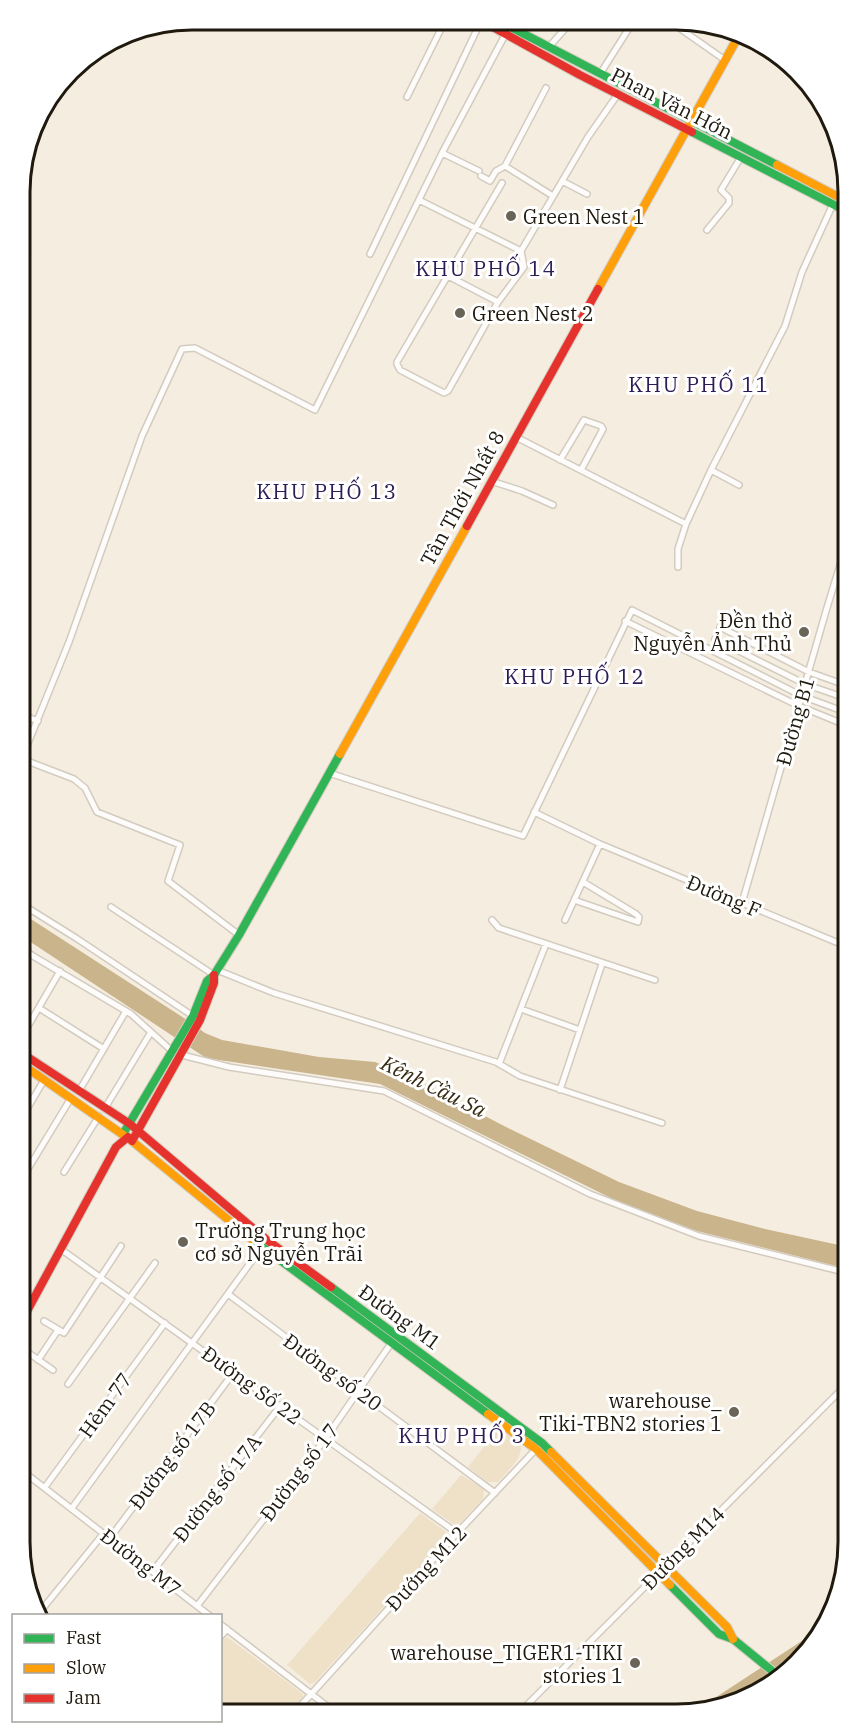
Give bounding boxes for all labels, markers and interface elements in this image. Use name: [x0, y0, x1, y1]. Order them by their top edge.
street label: Phan Văn Hớn: [606, 61, 738, 145]
place label: Green Nest 1: [523, 203, 645, 230]
marker: Green Nest 1: [504, 209, 518, 223]
district label: KHU PHỐ 14: [415, 253, 557, 282]
place label: Green Nest 2: [472, 300, 594, 327]
marker: Green Nest 2: [453, 306, 467, 320]
district label: KHU PHỐ 11: [628, 369, 770, 398]
street label: Tân Thới Nhất 8: [414, 426, 510, 570]
district label: KHU PHỐ 13: [256, 476, 398, 505]
place label: Đền thờ Nguyễn Ảnh Thủ: [633, 607, 792, 657]
marker: Đền thờ Nguyễn Ảnh Thủ: [797, 625, 811, 639]
district label: KHU PHỐ 12: [504, 661, 646, 690]
street label: Đường B1: [769, 673, 821, 769]
street label: Đường F: [683, 868, 765, 924]
water label: Kênh Cầu Sa: [376, 1048, 492, 1124]
place label: Trường Trung học cơ sở Nguyễn Trãi: [195, 1217, 366, 1267]
marker: Trường Trung học cơ sở Nguyễn Trãi: [176, 1235, 190, 1249]
street label: Đường M1: [353, 1278, 447, 1356]
street label: Đường số 20: [278, 1327, 388, 1417]
street label: Đường Số 22: [196, 1339, 308, 1431]
street label: Hẻm 77: [72, 1367, 138, 1443]
place label: warehouse_ Tiki-TBN2 stories 1: [539, 1387, 722, 1437]
street label: Đường số 17B: [122, 1395, 222, 1515]
marker: warehouse_ Tiki-TBN2 stories 1: [727, 1405, 741, 1419]
street label: Đường số 17: [253, 1418, 345, 1526]
district label: KHU PHỐ 3: [398, 1420, 526, 1449]
street label: Đường số 17A: [167, 1428, 268, 1547]
street label: Đường M14: [635, 1500, 731, 1596]
street label: Đướng M12: [379, 1519, 473, 1617]
street label: Đường M7: [95, 1522, 187, 1602]
legend: [12, 1614, 222, 1722]
text: Fast: [66, 1626, 101, 1649]
place label: warehouse_TIGER1-TIKI stories 1: [391, 1639, 623, 1689]
text: Slow: [66, 1656, 106, 1679]
marker: warehouse_TIGER1-TIKI stories 1: [628, 1656, 642, 1670]
text: Jam: [66, 1686, 101, 1709]

